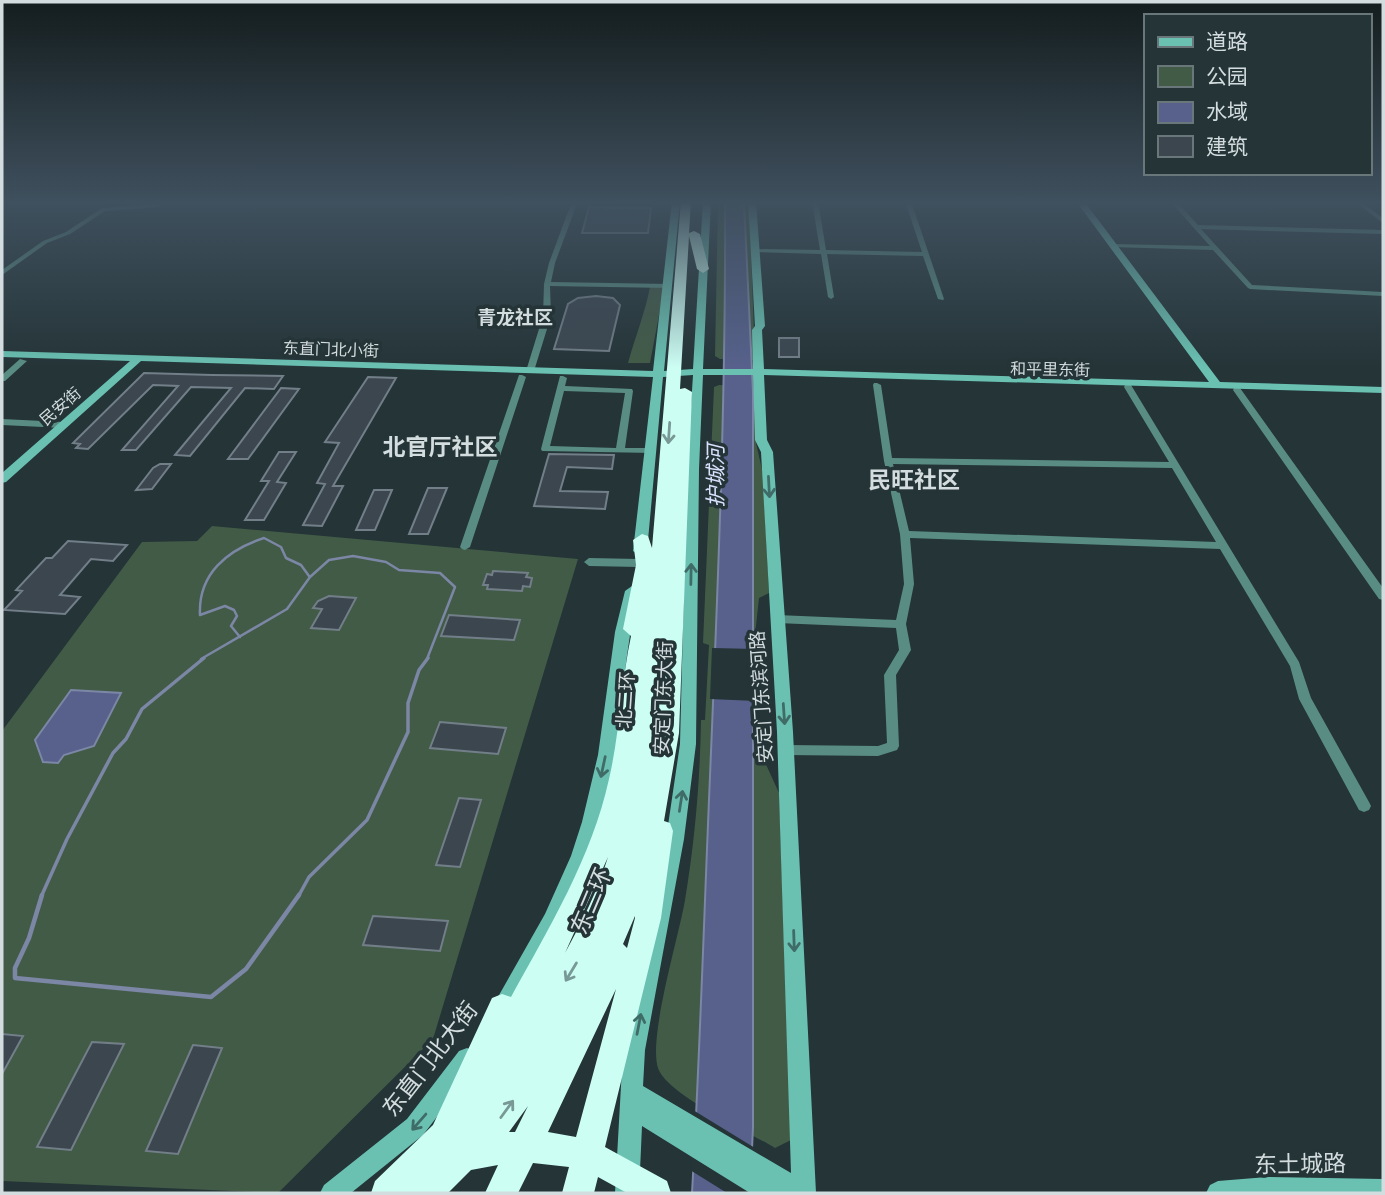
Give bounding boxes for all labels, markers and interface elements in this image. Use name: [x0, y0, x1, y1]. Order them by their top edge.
legend: [1144, 14, 1371, 175]
text: 道路: [1206, 29, 1248, 55]
text: 公园: [1206, 64, 1248, 90]
text: 水域: [1206, 99, 1248, 125]
text: 建筑: [1206, 134, 1248, 160]
district label: 青龙社区: [477, 306, 553, 330]
street label: 东直门北小街: [283, 338, 379, 362]
street label: 和平里东街: [1010, 359, 1090, 381]
street label: 民安街: [36, 383, 85, 430]
one-way arrow: [662, 422, 675, 444]
district label: 北官厅社区: [383, 433, 498, 462]
water label: 护城河: [703, 441, 729, 508]
district label: 民旺社区: [868, 466, 960, 495]
one-way arrow: [763, 475, 776, 498]
one-way arrow: [684, 562, 698, 585]
street label: 安定门东滨河路: [745, 630, 779, 764]
street label: 安定门东大街: [650, 641, 678, 755]
street label: 北二环: [612, 671, 640, 729]
one-way arrow: [778, 702, 791, 725]
one-way arrow: [596, 755, 610, 778]
one-way arrow: [675, 790, 688, 813]
street label: 东二环: [565, 864, 618, 939]
one-way arrow: [787, 929, 800, 952]
one-way arrow: [564, 962, 578, 982]
street label: 东直门北大街: [376, 996, 484, 1123]
one-way arrow: [633, 1013, 646, 1036]
one-way arrow: [499, 1100, 514, 1119]
one-way arrow: [410, 1113, 427, 1130]
street label: 东土城路: [1254, 1149, 1346, 1180]

